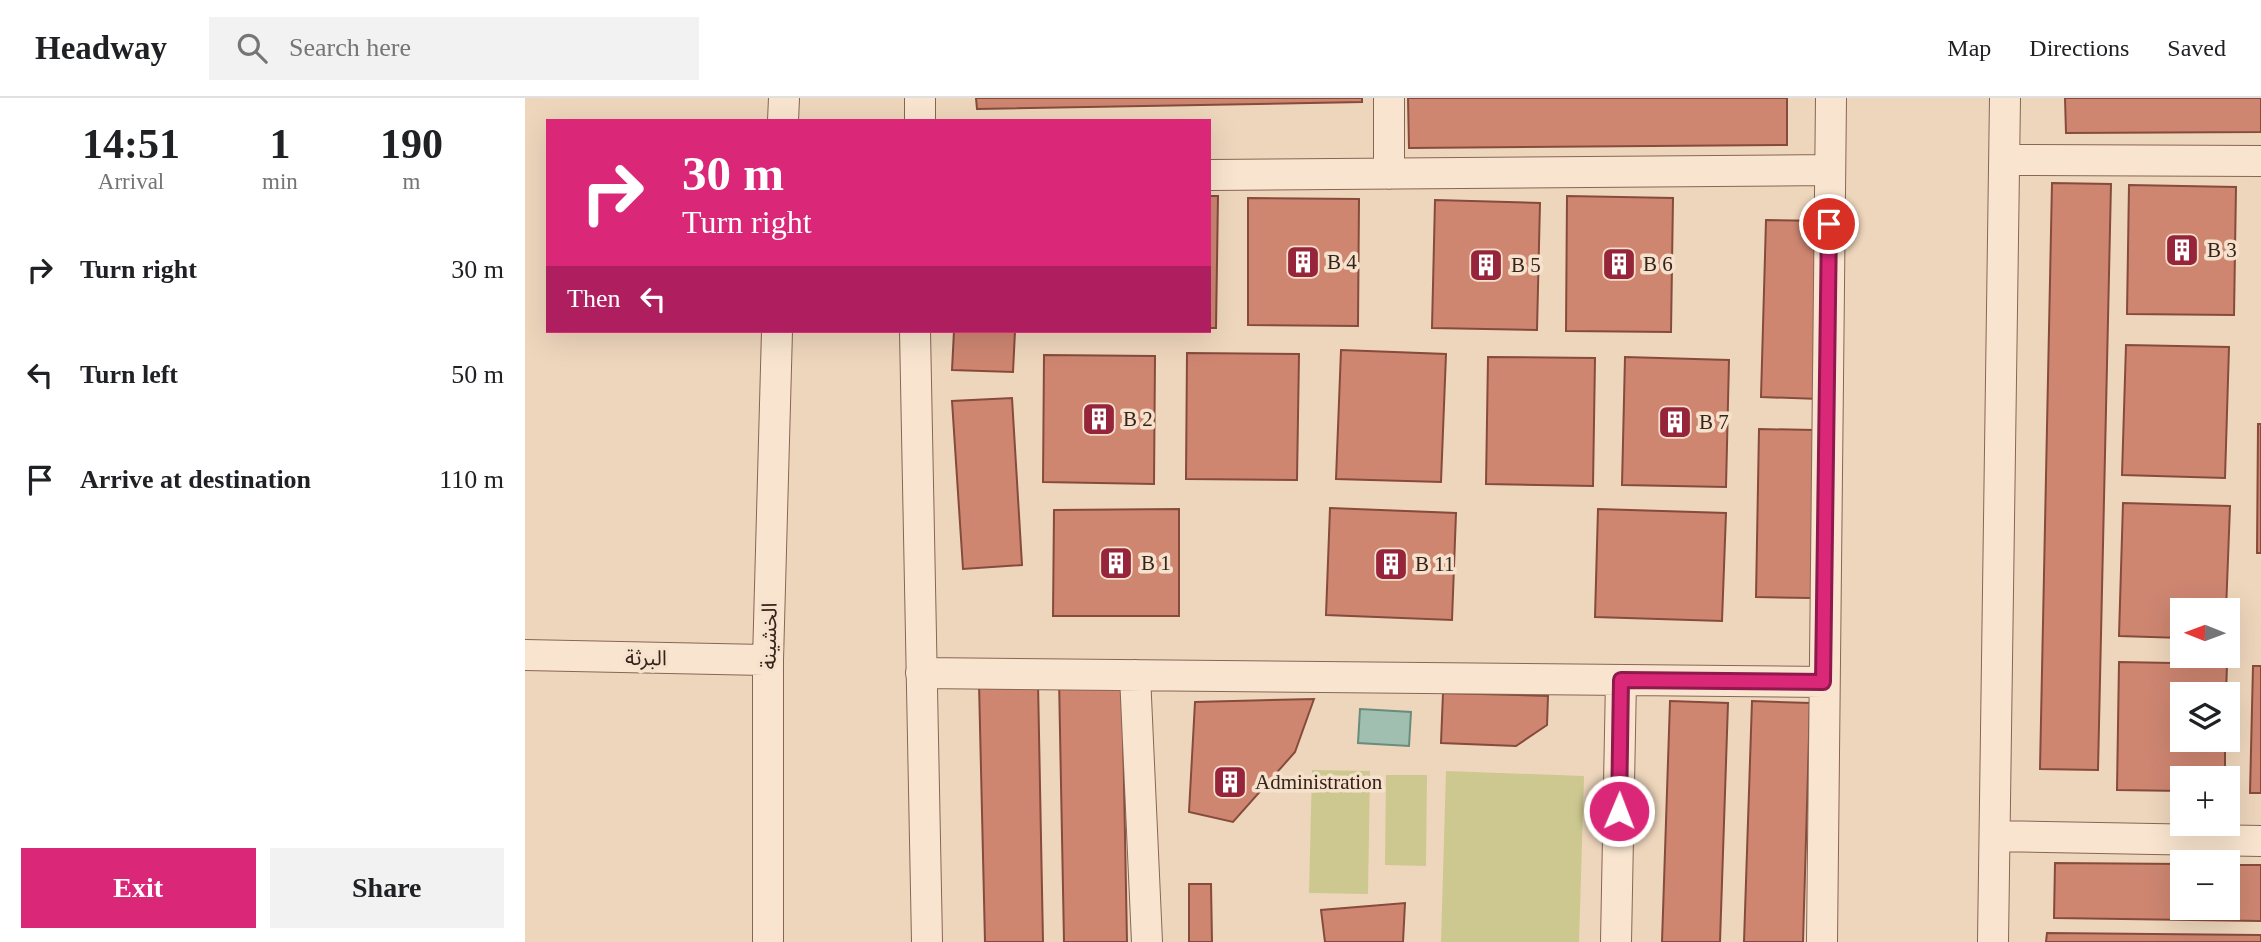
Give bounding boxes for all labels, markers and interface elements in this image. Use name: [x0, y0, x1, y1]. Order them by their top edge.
search box: [209, 17, 699, 80]
icon: search: [233, 29, 271, 67]
text: Headway: [35, 30, 167, 66]
text: Search here: [289, 33, 411, 62]
text: Map: [1947, 35, 1991, 61]
text: Directions: [2029, 35, 2129, 61]
text: Saved: [2167, 35, 2226, 61]
text: 14:51: [82, 121, 180, 167]
text: 1: [269, 121, 290, 167]
text: 190: [380, 121, 443, 167]
text: 30 m: [682, 146, 784, 201]
icon: right: [567, 147, 658, 238]
text: Arrival: [98, 169, 164, 194]
text: min: [262, 169, 298, 194]
text: m: [402, 169, 420, 194]
pin: [1799, 194, 1859, 254]
text: Turn right: [682, 204, 812, 240]
icon: arrive: [1810, 205, 1848, 243]
building icon: B 3: [2163, 231, 2201, 269]
place label: B 3: [2207, 238, 2237, 262]
building icon: B 4: [1284, 243, 1322, 281]
building icon: B 6: [1600, 245, 1638, 283]
building icon: B 5: [1467, 246, 1505, 284]
place label: B 4: [1327, 250, 1357, 274]
icon: right: [21, 251, 59, 289]
place label: B 6: [1643, 252, 1673, 276]
place label: B 5: [1511, 253, 1541, 277]
text: Turn right: [80, 255, 197, 284]
text: 30 m: [451, 255, 504, 284]
icon: left: [634, 280, 672, 318]
text: Then: [567, 284, 620, 313]
icon: left: [21, 356, 59, 394]
text: Turn left: [80, 360, 178, 389]
text: 50 m: [451, 360, 504, 389]
building icon: B 2: [1080, 400, 1118, 438]
building icon: B 7: [1656, 403, 1694, 441]
place label: B 2: [1123, 407, 1153, 431]
place label: B 7: [1699, 410, 1729, 434]
icon: arrive: [21, 461, 59, 499]
text: Arrive at destination: [80, 465, 311, 494]
text: 110 m: [439, 465, 504, 494]
building icon: B 1: [1097, 544, 1135, 582]
building icon: B 11: [1372, 545, 1410, 583]
place label: B 1: [1141, 551, 1171, 575]
place label: B 11: [1415, 552, 1454, 576]
north arrow: [2170, 598, 2240, 668]
map controls: [2170, 598, 2240, 920]
street label: الخشينة: [756, 602, 782, 670]
street label: البرثة: [625, 646, 667, 670]
button: layers: [2170, 682, 2240, 752]
building icon: Administration: [1211, 763, 1249, 801]
button: +: [2170, 766, 2240, 836]
place label: Administration: [1255, 770, 1383, 794]
position arrow: [1582, 774, 1656, 848]
button: Exit: [21, 848, 256, 928]
button: Share: [270, 848, 504, 928]
button: −: [2170, 850, 2240, 920]

